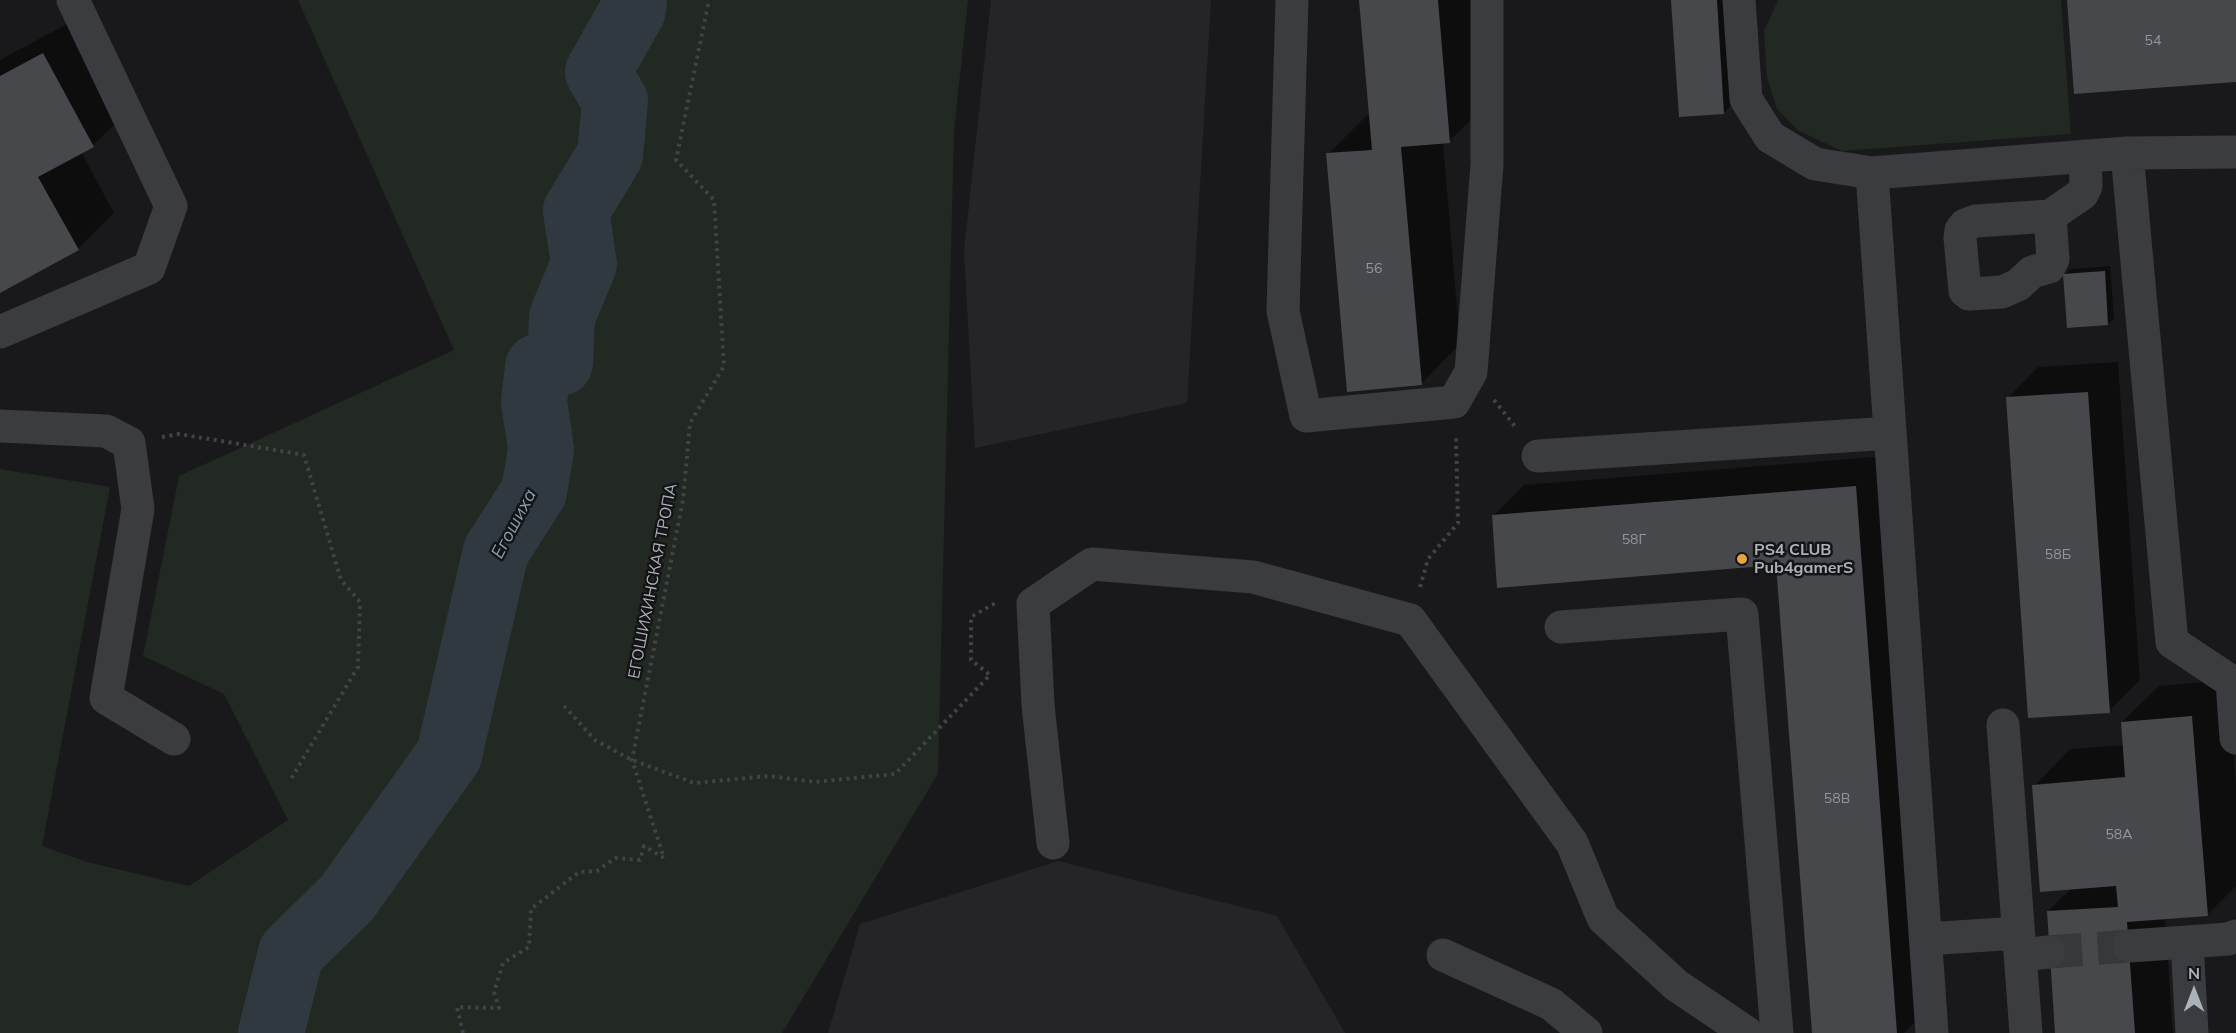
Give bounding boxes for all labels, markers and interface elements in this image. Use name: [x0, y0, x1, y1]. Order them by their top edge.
house number: 54: [2145, 33, 2161, 49]
house number: 56: [1366, 261, 1382, 277]
street label: ЕГОШИХИНСКАЯ ТРОПА: [625, 482, 681, 680]
water label: Егошиха: [487, 486, 541, 562]
house number: 58Г: [1622, 532, 1646, 548]
place label: PS4 CLUB Pub4gamerS: [1754, 540, 1853, 578]
house number: 58Б: [2045, 547, 2071, 563]
marker: PS4 CLUB Pub4gamerS: [1735, 552, 1749, 566]
house number: 58В: [1824, 791, 1850, 807]
house number: 58А: [2105, 827, 2133, 843]
north arrow: [2164, 961, 2224, 1021]
text: N: [2188, 963, 2200, 983]

